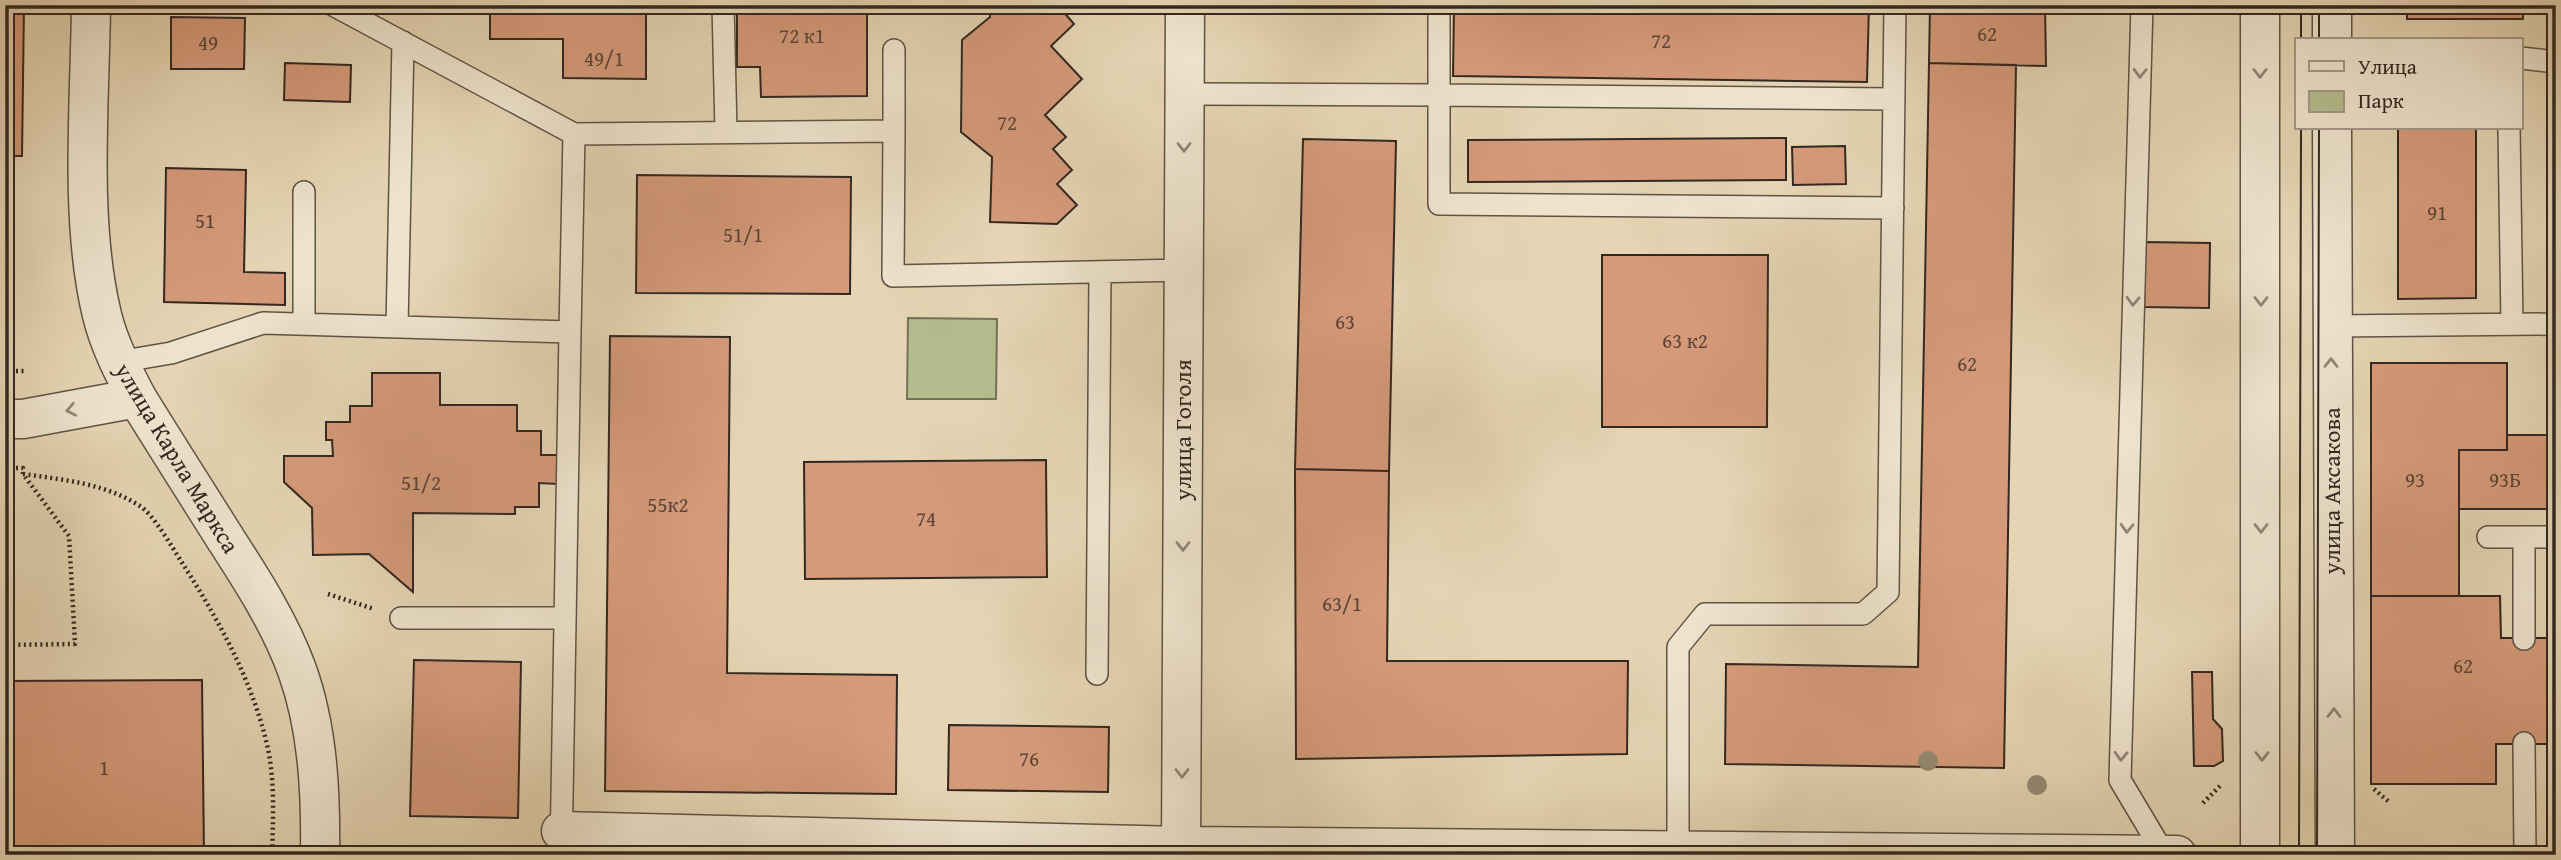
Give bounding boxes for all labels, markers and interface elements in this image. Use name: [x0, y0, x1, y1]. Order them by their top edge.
house number: 62: [1977, 18, 1997, 49]
house number: 72 к1: [779, 20, 825, 51]
house number: 72: [1651, 25, 1671, 56]
house number: 49: [198, 27, 218, 58]
legend: [2295, 38, 2522, 130]
house number: 49/1: [584, 43, 624, 74]
text: Улица: [2358, 51, 2417, 82]
one-way arrow: [2132, 68, 2147, 79]
one-way arrow: [2253, 68, 2268, 79]
text: Парк: [2358, 85, 2404, 116]
house number: 72: [997, 107, 1017, 138]
one-way arrow: [1176, 142, 1192, 153]
house number: 91: [2427, 197, 2447, 228]
house number: 51: [195, 205, 215, 236]
house number: 51/1: [723, 219, 763, 250]
one-way arrow: [2126, 296, 2141, 307]
one-way arrow: [2253, 296, 2269, 307]
house number: 63: [1335, 306, 1355, 337]
house number: 63 к2: [1662, 325, 1708, 356]
house number: 62: [1957, 348, 1977, 379]
street label: улица Карла Маркса: [106, 355, 249, 560]
one-way arrow: [2323, 357, 2339, 368]
street label: улица Гоголя: [1165, 359, 1200, 502]
one-way arrow: [65, 402, 77, 417]
street label: улица Аксакова: [2314, 407, 2349, 576]
house number: 93: [2405, 464, 2425, 495]
house number: 93Б: [2489, 464, 2521, 495]
house number: 51/2: [401, 467, 441, 498]
house number: 55к2: [647, 489, 689, 520]
house number: 74: [916, 503, 936, 534]
one-way arrow: [2120, 523, 2135, 534]
one-way arrow: [2253, 524, 2269, 534]
one-way arrow: [1175, 541, 1191, 552]
house number: 63/1: [1322, 588, 1362, 619]
house number: 62: [2453, 650, 2473, 681]
one-way arrow: [2326, 707, 2342, 718]
house number: 76: [1019, 743, 1039, 774]
one-way arrow: [2113, 751, 2129, 761]
one-way arrow: [2254, 751, 2270, 762]
house number: 1: [99, 752, 109, 783]
one-way arrow: [1174, 769, 1190, 779]

